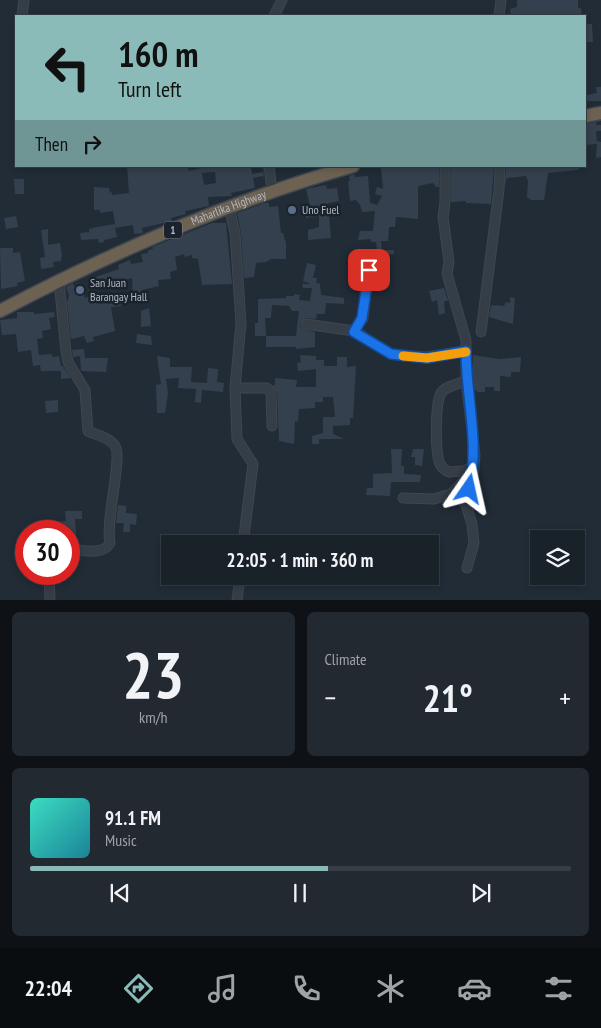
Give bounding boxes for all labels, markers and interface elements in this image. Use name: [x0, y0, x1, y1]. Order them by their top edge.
text: 160 m: [118, 31, 199, 77]
icon: left: [35, 35, 100, 100]
text: Turn left: [118, 75, 182, 103]
icon: right: [78, 130, 106, 158]
text: Then: [35, 132, 68, 156]
street label: Maharlika Highway: [189, 186, 268, 228]
place label: Uno Fuel: [302, 202, 339, 217]
marker: Uno Fuel: [286, 204, 298, 216]
road number: 1: [164, 222, 182, 238]
pin: [348, 249, 390, 291]
icon: arrive: [355, 256, 383, 284]
place label: San Juan Barangay Hall: [90, 275, 148, 304]
marker: San Juan Barangay Hall: [74, 284, 86, 296]
position arrow: [442, 462, 494, 514]
speed limit sign: 30: [15, 520, 80, 585]
map controls: [530, 530, 585, 585]
button: layers: [530, 530, 585, 585]
text: 22:05 · 1 min · 360 m: [227, 548, 373, 572]
text: 23: [122, 632, 184, 716]
text: Climate: [325, 649, 367, 669]
text: 21°: [423, 673, 473, 722]
text: −: [325, 679, 336, 716]
text: +: [559, 679, 571, 716]
text: km/h: [139, 707, 167, 727]
text: 91.1 FM: [105, 806, 161, 830]
text: Music: [105, 830, 137, 850]
icon: previous: [106, 879, 134, 907]
icon: pause: [286, 879, 314, 907]
icon: next: [467, 879, 495, 907]
icon: directions: [121, 971, 156, 1006]
icon: music: [205, 971, 240, 1006]
icon: phone: [289, 971, 324, 1006]
icon: climate: [373, 971, 408, 1006]
icon: car: [457, 971, 492, 1006]
icon: filters: [541, 971, 576, 1006]
text: 22:04: [25, 974, 72, 1002]

